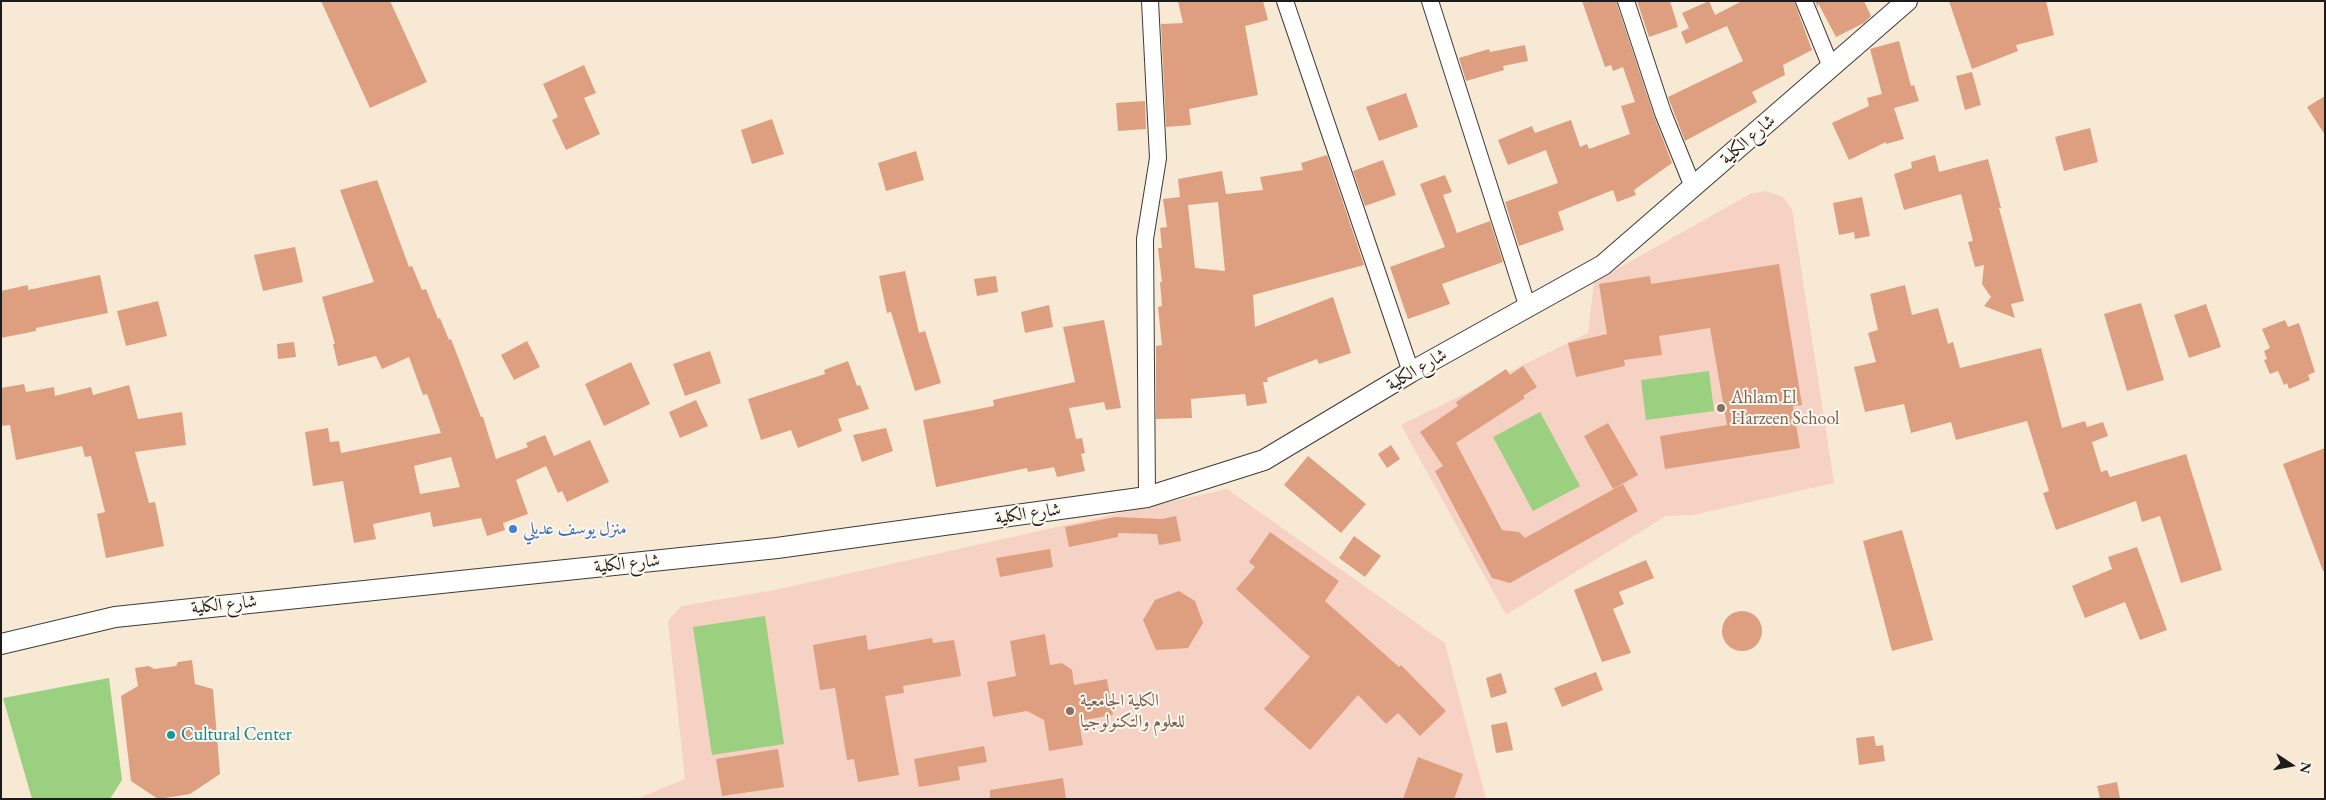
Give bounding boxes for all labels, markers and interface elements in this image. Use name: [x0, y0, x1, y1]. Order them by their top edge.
street label: شارع الكلية: [1716, 110, 1780, 170]
street label: شارع الكلية: [1383, 344, 1451, 396]
place label: Ahlam El Harzeen School: [1731, 387, 1839, 429]
marker: Ahlam El Harzeen School: [1715, 402, 1727, 414]
street label: شارع الكلية: [994, 499, 1062, 529]
place label: منزل يوسف عديلي: [523, 518, 627, 540]
marker: منزل يوسف عديلي: [507, 523, 519, 535]
street label: شارع الكلية: [593, 550, 661, 578]
street label: شارع الكلية: [190, 591, 258, 619]
place label: الكلية الجامعية للعلوم والتكنولوجيا: [1080, 690, 1185, 732]
marker: الكلية الجامعية للعلوم والتكنولوجيا: [1064, 705, 1076, 717]
place label: Cultural Center: [181, 724, 292, 746]
marker: Cultural Center: [165, 729, 177, 741]
north arrow: [2266, 740, 2316, 790]
text: N: [2296, 761, 2316, 775]

